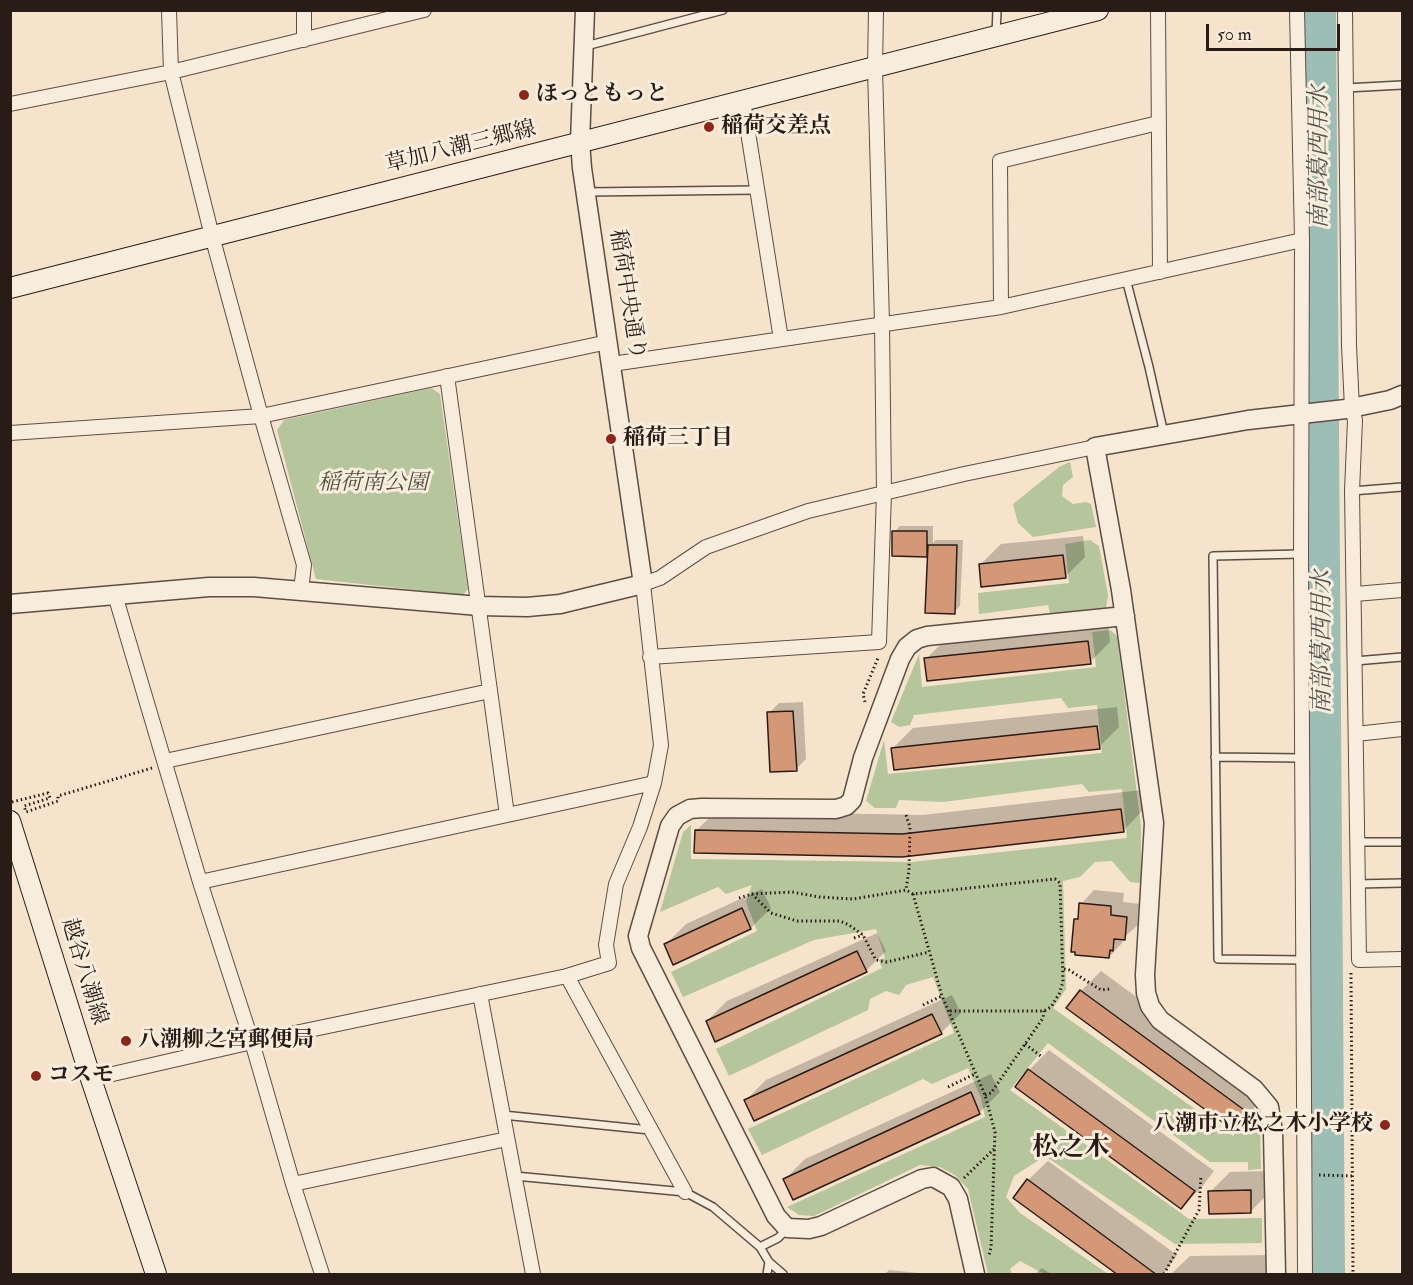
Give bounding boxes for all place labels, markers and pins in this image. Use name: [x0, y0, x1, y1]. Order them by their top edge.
place label: ほっともっと: [536, 82, 668, 108]
marker: ほっともっと: [517, 88, 531, 102]
place label: 稲荷交差点: [721, 114, 831, 140]
marker: 稲荷交差点: [702, 120, 716, 134]
place label: 稲荷三丁目: [623, 426, 733, 452]
marker: 稲荷三丁目: [604, 432, 618, 446]
place label: 八潮柳之宮郵便局: [138, 1028, 314, 1054]
marker: 八潮柳之宮郵便局: [119, 1034, 133, 1048]
place label: コスモ: [48, 1063, 114, 1089]
marker: コスモ: [29, 1069, 43, 1083]
place label: 八潮市立松之木小学校: [1153, 1112, 1373, 1138]
marker: 八潮市立松之木小学校: [1378, 1118, 1392, 1132]

